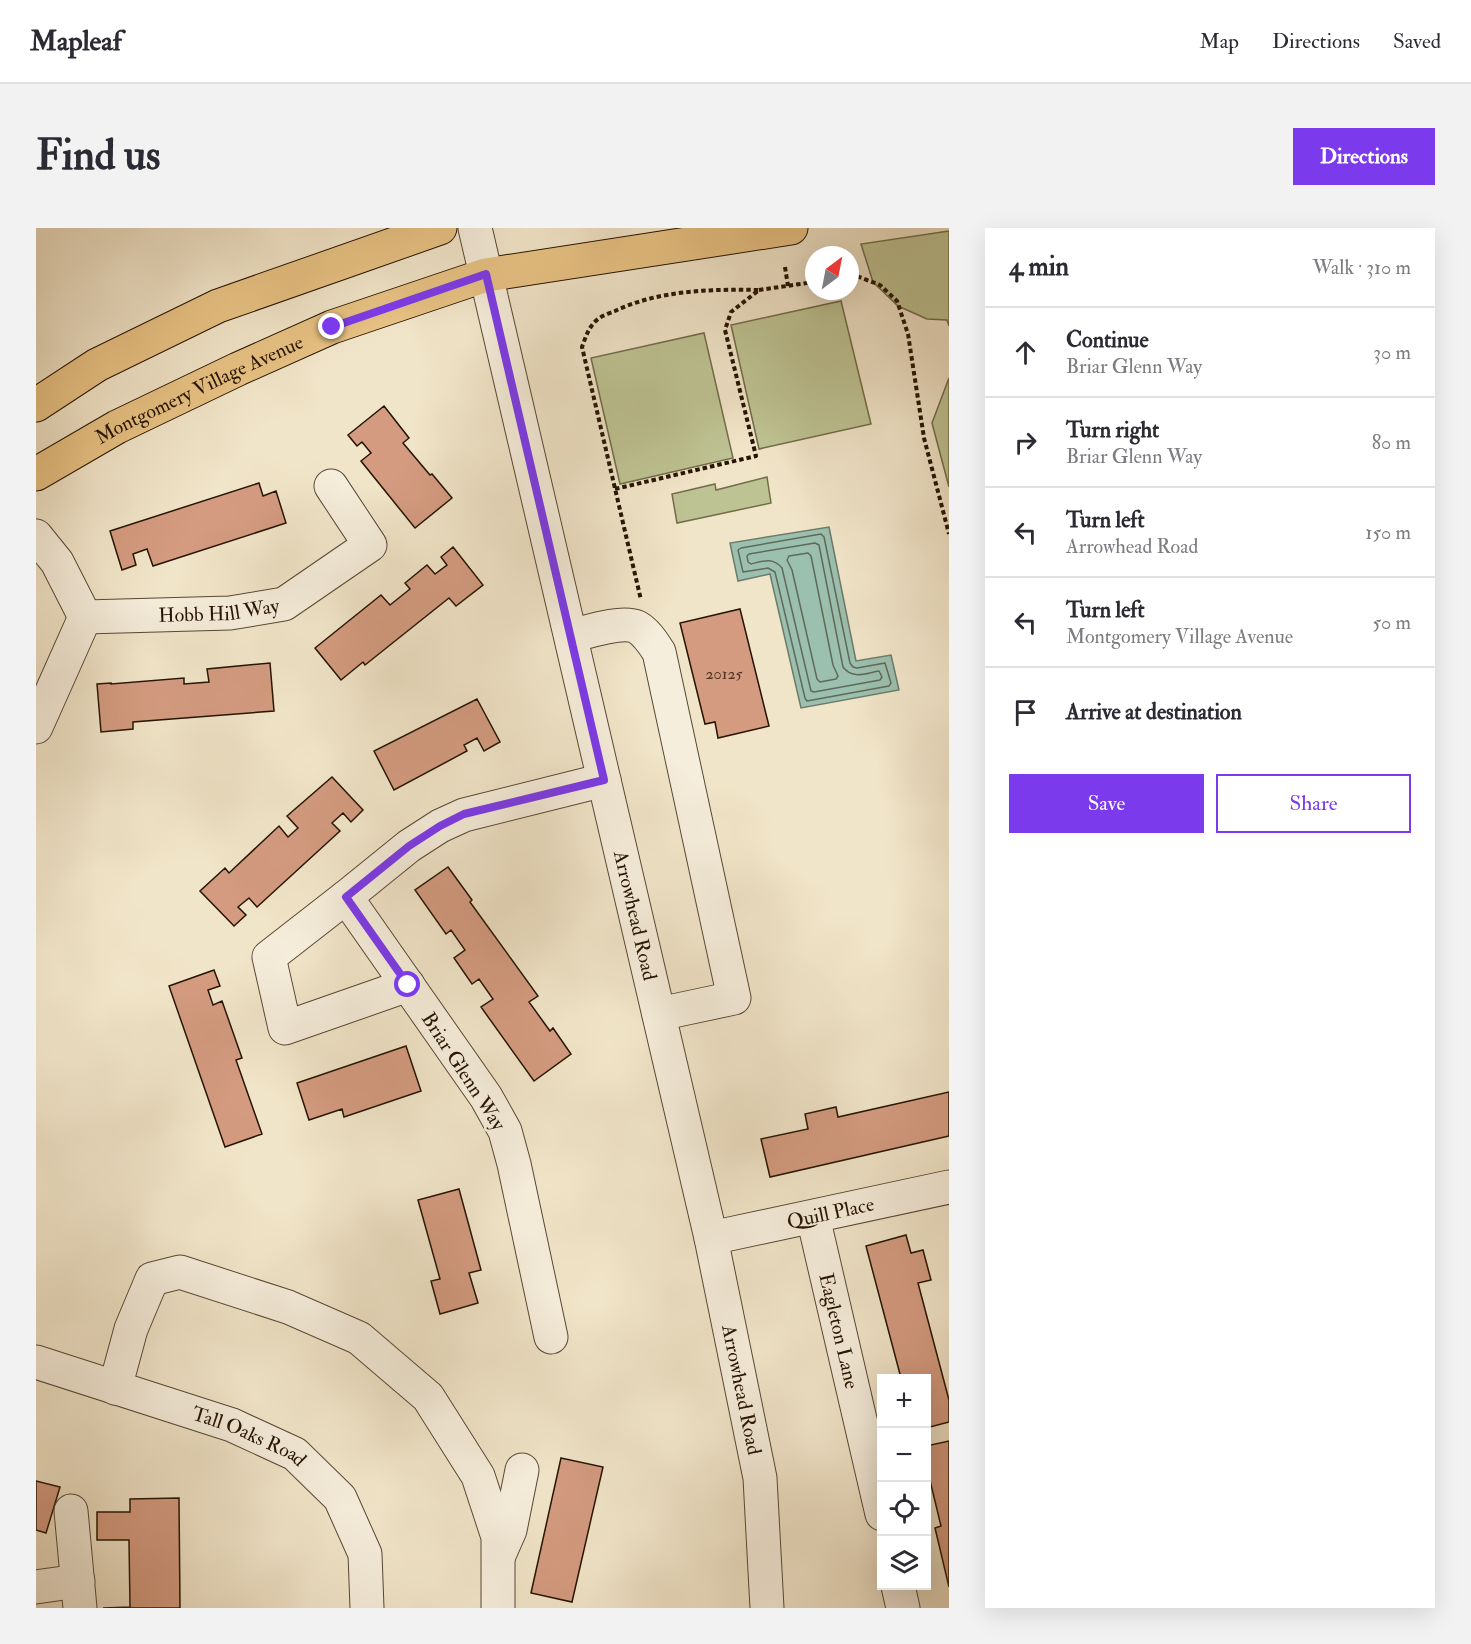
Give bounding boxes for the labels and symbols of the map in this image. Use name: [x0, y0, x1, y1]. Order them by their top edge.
north arrow: [805, 246, 859, 300]
route end: [318, 313, 344, 339]
street label: Montgomery Village Avenue: [91, 330, 307, 450]
street label: Hobb Hill Way: [158, 593, 282, 628]
house number: 20125: [705, 664, 743, 684]
street label: Arrowhead Road: [608, 847, 662, 983]
route start: [394, 971, 420, 997]
street label: Briar Glenn Way: [416, 1007, 512, 1136]
street label: Quill Place: [784, 1191, 876, 1234]
street label: Eagleton Lane: [813, 1271, 865, 1391]
street label: Arrowhead Road: [716, 1321, 767, 1457]
street label: Tall Oaks Road: [189, 1401, 312, 1472]

